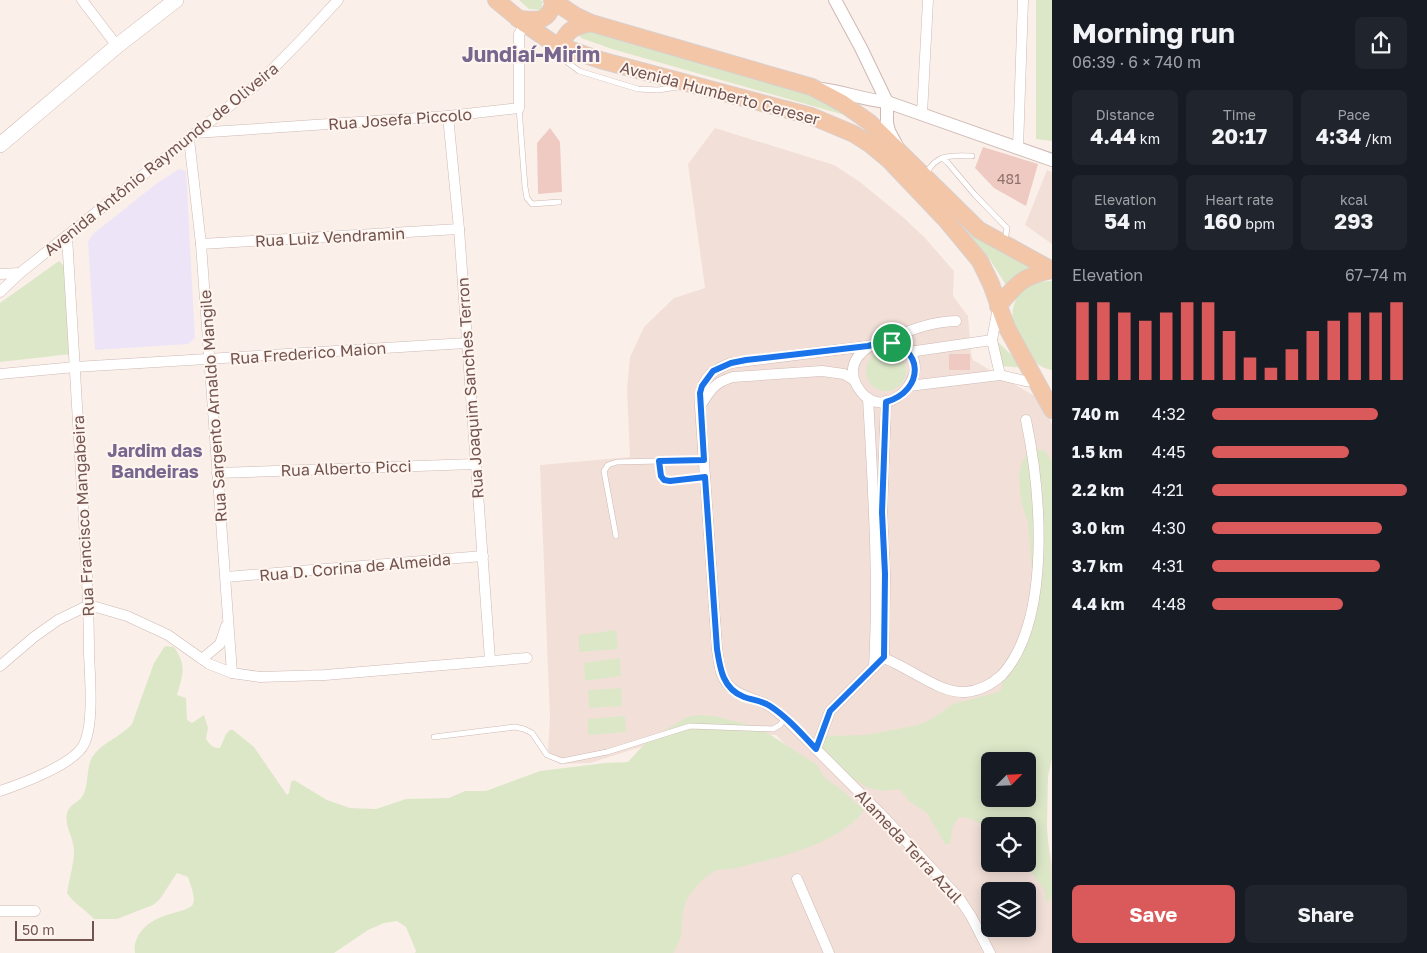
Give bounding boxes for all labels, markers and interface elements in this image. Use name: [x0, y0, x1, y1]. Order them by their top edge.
text: Morning run: [1072, 16, 1235, 49]
button: share: [1355, 17, 1407, 69]
district label: Jundiaí-Mirim: [462, 41, 600, 67]
text: 06:39 · 6 × 740 m: [1072, 52, 1201, 72]
street label: Avenida Humberto Cereser: [618, 57, 822, 129]
street label: Avenida Antônio Raymundo de Oliveira: [40, 58, 282, 260]
street label: Rua Josefa Piccolo: [327, 104, 473, 134]
text: Distance: [1096, 106, 1155, 123]
text: Time: [1223, 106, 1256, 123]
text: Pace: [1337, 106, 1370, 123]
text: 4.44: [1090, 123, 1136, 149]
text: 20:17: [1212, 123, 1267, 149]
text: 4:34: [1316, 123, 1361, 149]
text: km: [1136, 130, 1160, 147]
text: /km: [1361, 130, 1392, 147]
house number: 481: [997, 170, 1021, 187]
text: Elevation: [1094, 191, 1156, 208]
text: Heart rate: [1205, 191, 1274, 208]
text: kcal: [1340, 191, 1368, 208]
text: 54: [1104, 208, 1130, 234]
text: 160: [1204, 208, 1242, 234]
text: 293: [1334, 208, 1373, 234]
text: m: [1130, 215, 1146, 232]
text: bpm: [1242, 215, 1275, 232]
street label: Rua Luiz Vendramin: [254, 223, 406, 251]
text: Elevation: [1072, 265, 1143, 285]
text: 67–74 m: [1345, 265, 1407, 285]
street label: Rua Joaquim Sanches Terron: [452, 277, 488, 499]
street label: Rua Sargento Arnaldo Mangile: [195, 289, 231, 523]
pin: [871, 322, 913, 364]
icon: arrive: [878, 329, 906, 357]
street label: Rua Frederico Maion: [229, 338, 387, 368]
text: 740 m: [1072, 404, 1119, 424]
text: 4:32: [1152, 404, 1185, 424]
street label: Rua Francisco Mangabeira: [68, 415, 98, 617]
district label: Jardim das Bandeiras: [107, 439, 203, 482]
text: 1.5 km: [1072, 442, 1122, 462]
text: 4:45: [1152, 442, 1186, 462]
street label: Rua Alberto Picci: [280, 456, 412, 480]
text: 2.2 km: [1072, 480, 1124, 500]
text: 4:21: [1152, 480, 1184, 500]
text: 3.0 km: [1072, 518, 1125, 538]
text: 4:30: [1152, 518, 1186, 538]
street label: Rua D. Corina de Almeida: [258, 549, 452, 585]
text: 3.7 km: [1072, 556, 1123, 576]
text: 4:31: [1152, 556, 1184, 576]
text: 4.4 km: [1072, 594, 1124, 614]
text: 4:48: [1152, 594, 1186, 614]
north arrow: [981, 752, 1036, 808]
map controls: [981, 752, 1036, 937]
street label: Alameda Terra Azul: [851, 785, 967, 907]
button: locate: [981, 817, 1036, 872]
button: layers: [981, 882, 1036, 937]
button: Save: [1072, 885, 1235, 943]
button: Share: [1245, 885, 1407, 943]
scale bar: [15, 918, 94, 941]
text: 50 m: [22, 921, 55, 938]

